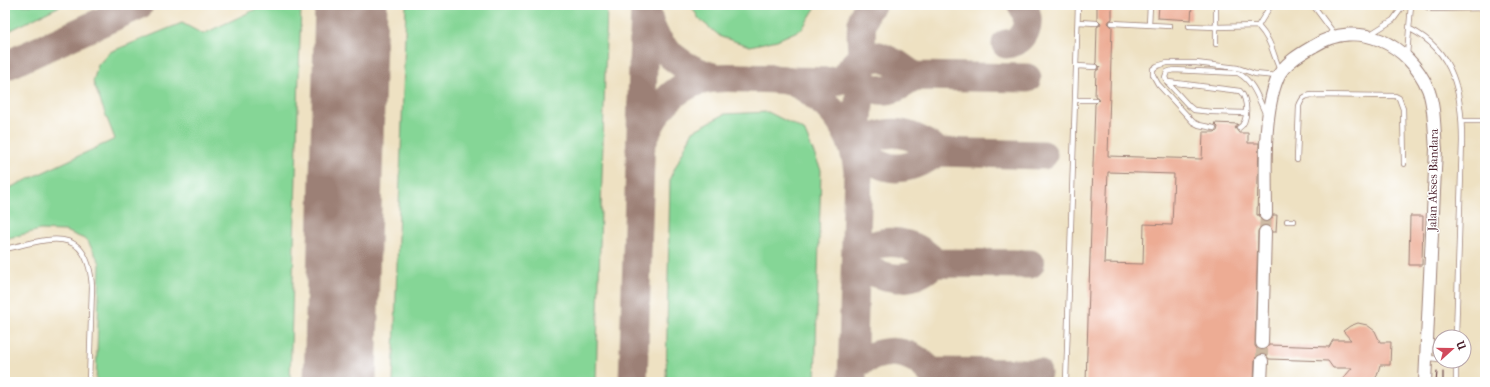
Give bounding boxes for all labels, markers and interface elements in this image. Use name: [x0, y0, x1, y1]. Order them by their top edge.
street label: Jalan Akses Bandara: [1425, 128, 1441, 232]
north arrow: [1432, 329, 1472, 369]
text: U: [1453, 338, 1469, 352]

